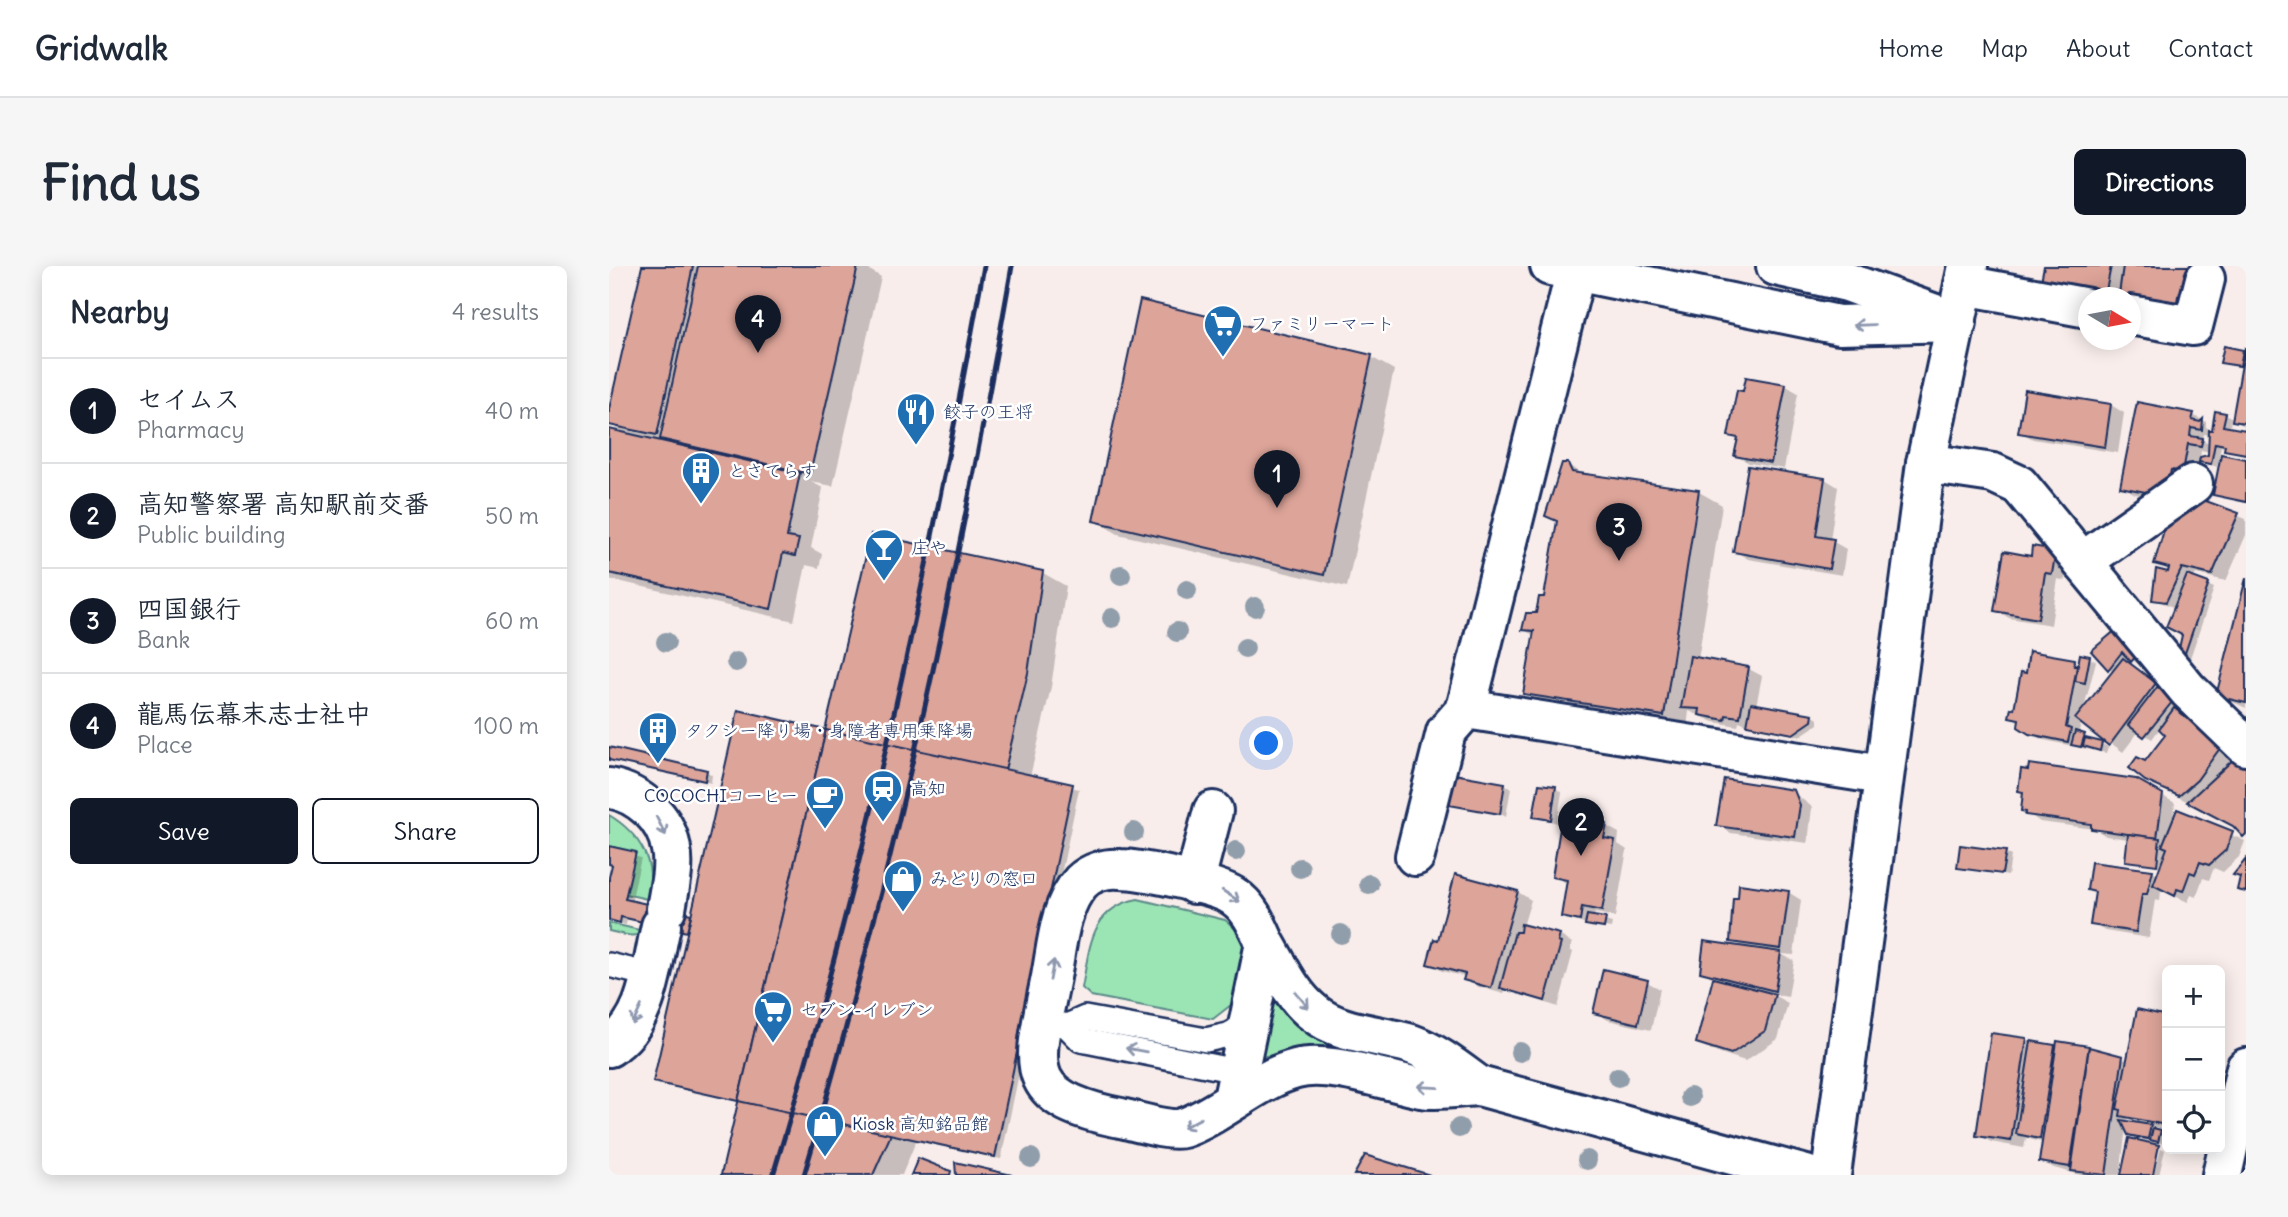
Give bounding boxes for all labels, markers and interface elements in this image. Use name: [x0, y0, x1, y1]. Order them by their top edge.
text: Gridwalk: [35, 27, 168, 69]
text: Home: [1879, 33, 1943, 63]
text: Map: [1981, 33, 2028, 63]
text: About: [2066, 33, 2130, 63]
text: Contact: [2168, 33, 2253, 63]
button: Directions: [2074, 149, 2246, 215]
text: Find us: [42, 152, 200, 213]
north arrow: [2078, 287, 2141, 350]
text: Nearby: [70, 293, 170, 331]
pin: 4: [735, 295, 781, 353]
text: 4 results: [452, 297, 539, 326]
supermarket icon: ファミリーマート: [1202, 303, 1244, 358]
place label: ファミリーマート: [1250, 312, 1394, 335]
one-way arrow: [1853, 318, 1876, 331]
text: セイムス: [137, 382, 240, 415]
restaurant icon: 餃子の王将: [895, 391, 937, 446]
text: 1: [88, 396, 98, 425]
text: 40 m: [485, 396, 539, 425]
place label: 餃子の王将: [943, 400, 1033, 423]
text: Pharmacy: [137, 415, 245, 444]
building icon: とさてらす: [680, 450, 722, 505]
pin: 1: [1254, 450, 1300, 508]
place label: とさてらす: [728, 459, 817, 482]
text: 高知警察署 高知駅前交番: [137, 487, 429, 520]
text: 2: [87, 501, 99, 530]
text: 50 m: [485, 501, 539, 530]
pin: 3: [1596, 503, 1642, 561]
text: Public building: [137, 520, 286, 549]
bar icon: 庄や: [863, 527, 905, 582]
place label: 庄や: [911, 536, 947, 559]
text: 四国銀行: [137, 592, 241, 625]
text: 3: [86, 606, 100, 635]
text: 60 m: [485, 606, 539, 635]
text: Bank: [137, 625, 190, 654]
text: 龍馬伝幕末志士社中: [137, 697, 371, 730]
building icon: タクシー降り場・身障者専用乗降場: [637, 710, 679, 765]
text: 4: [86, 711, 100, 740]
text: 100 m: [474, 711, 539, 740]
place label: タクシー降り場・身障者専用乗降場: [685, 719, 973, 742]
your location: [1249, 726, 1283, 760]
text: Place: [137, 730, 193, 759]
station icon: 高知: [862, 768, 904, 823]
cafe icon: COCOCHIコーヒー: [804, 775, 846, 830]
place label: 高知: [910, 777, 946, 800]
place label: COCOCHIコーヒー: [644, 784, 798, 807]
button: Save: [70, 798, 298, 864]
button: Share: [312, 798, 539, 864]
pin: 2: [1558, 798, 1604, 856]
one-way arrow: [654, 815, 668, 836]
shop icon: みどりの窓口: [882, 858, 924, 913]
place label: みどりの窓口: [930, 867, 1038, 890]
one-way arrow: [1221, 890, 1241, 904]
one-way arrow: [1046, 959, 1060, 982]
map controls: [2162, 965, 2225, 1154]
button: +: [2162, 965, 2225, 1028]
supermarket icon: セブン-イレブン: [752, 989, 794, 1044]
one-way arrow: [1294, 991, 1310, 1009]
place label: セブン-イレブン: [800, 998, 934, 1021]
one-way arrow: [630, 1004, 643, 1025]
button: −: [2162, 1028, 2225, 1091]
one-way arrow: [1125, 1043, 1148, 1056]
one-way arrow: [1417, 1080, 1439, 1093]
button: locate: [2162, 1091, 2225, 1154]
shop icon: Kiosk 高知銘品館: [804, 1103, 846, 1158]
place label: Kiosk 高知銘品館: [852, 1112, 989, 1135]
one-way arrow: [1182, 1116, 1202, 1130]

